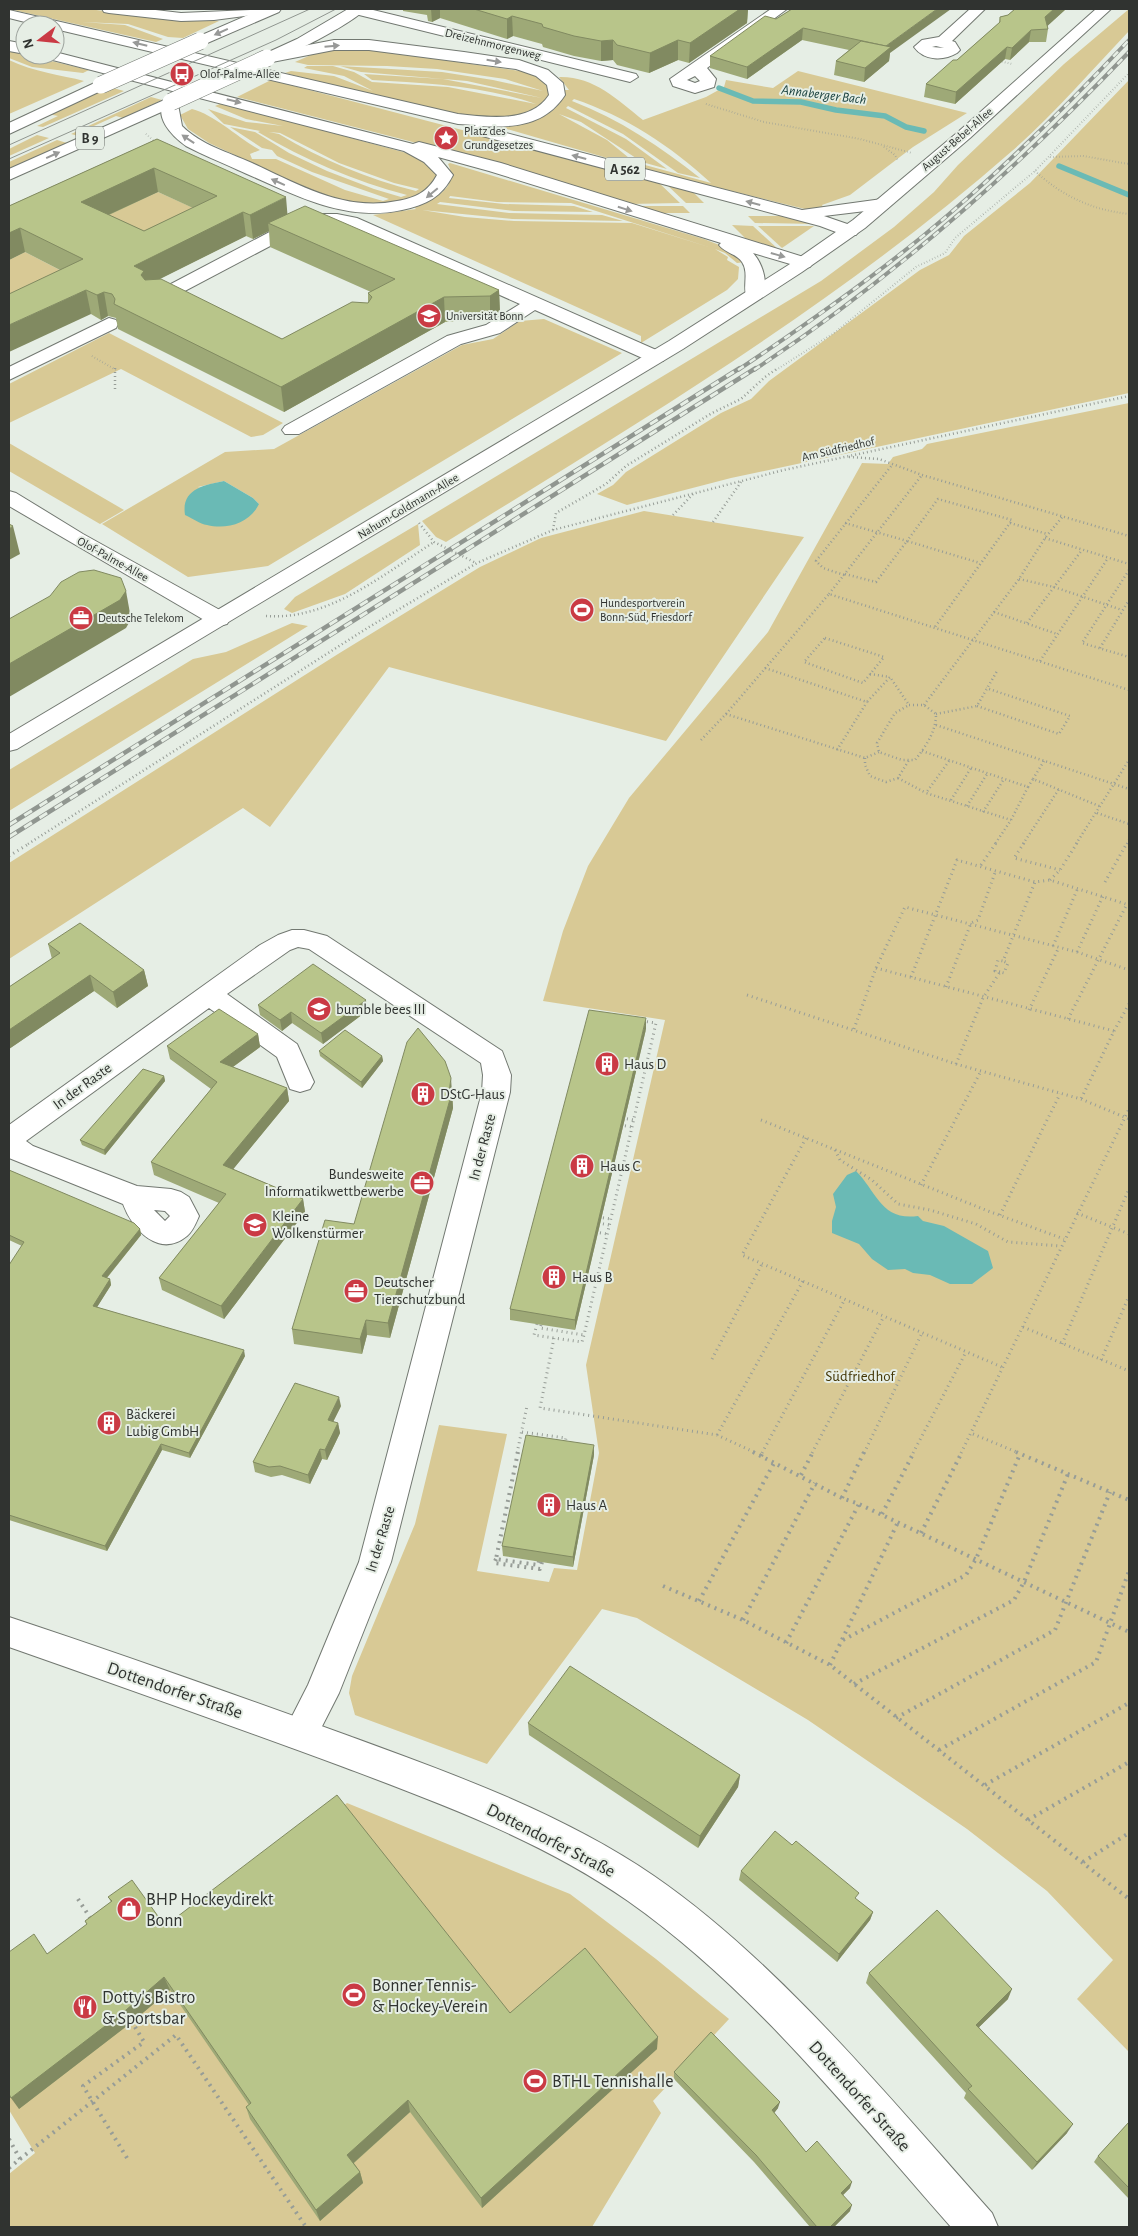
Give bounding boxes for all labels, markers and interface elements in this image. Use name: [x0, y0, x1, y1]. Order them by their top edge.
north arrow: [15, 15, 65, 65]
street label: Dreizehnmorgenweg: [444, 26, 542, 62]
one-way arrow: [214, 29, 228, 37]
text: N: [20, 37, 37, 50]
one-way arrow: [132, 40, 147, 48]
one-way arrow: [325, 42, 341, 50]
one-way arrow: [486, 58, 502, 66]
bus stop icon: Olof-Palme-Allee: [169, 61, 195, 87]
place label: Olof-Palme-Allee: [200, 68, 280, 80]
water label: Annaberger Bach: [780, 83, 867, 107]
one-way arrow: [226, 97, 241, 105]
street label: August-Bebel-Allee: [919, 105, 995, 173]
place icon: Platz des Grundgesetzes: [433, 125, 459, 151]
place label: Platz des Grundgesetzes: [464, 125, 533, 151]
road number: B 9: [76, 126, 104, 150]
one-way arrow: [181, 134, 195, 144]
one-way arrow: [46, 150, 60, 158]
one-way arrow: [571, 153, 586, 161]
road number: A 562: [605, 157, 645, 180]
one-way arrow: [271, 177, 285, 185]
one-way arrow: [426, 187, 439, 198]
one-way arrow: [745, 198, 760, 206]
one-way arrow: [617, 205, 632, 213]
one-way arrow: [770, 251, 785, 259]
school or university icon: Universität Bonn: [416, 303, 442, 329]
place label: Universität Bonn: [446, 310, 524, 322]
street label: Am Südfriedhof: [801, 435, 877, 463]
street label: Nahum-Goldmann-Allee: [355, 471, 461, 541]
street label: Olof-Palme-Allee: [75, 534, 151, 584]
sports icon: Hundesportverein Bonn-Süd, Friesdorf: [569, 597, 595, 623]
place label: Hundesportverein Bonn-Süd, Friesdorf: [600, 597, 693, 623]
office icon: Deutsche Telekom: [68, 605, 94, 631]
place label: Deutsche Telekom: [98, 612, 184, 624]
school or university icon: bumble bees III: [306, 996, 332, 1022]
place label: bumble bees III: [336, 1002, 426, 1017]
building icon: Haus D: [594, 1051, 620, 1077]
place label: Haus D: [624, 1057, 667, 1072]
street label: In der Raste: [50, 1060, 114, 1112]
building icon: DStG-Haus: [410, 1081, 436, 1107]
place label: DStG-Haus: [440, 1087, 505, 1102]
street label: In der Raste: [466, 1112, 499, 1182]
building icon: Haus C: [569, 1153, 595, 1179]
place label: Haus C: [600, 1159, 641, 1174]
place label: Bundesweite Informatikwettbewerbe: [265, 1167, 404, 1199]
office icon: Bundesweite Informatikwettbewerbe: [409, 1170, 435, 1196]
place label: Kleine Wolkenstürmer: [272, 1209, 364, 1241]
school or university icon: Kleine Wolkenstürmer: [242, 1212, 268, 1238]
building icon: Haus B: [541, 1264, 567, 1290]
place label: Haus B: [572, 1270, 613, 1285]
place label: Deutscher Tierschutzbund: [374, 1275, 465, 1307]
office icon: Deutscher Tierschutzbund: [343, 1278, 369, 1304]
park label: Südfriedhof: [825, 1369, 896, 1384]
place label: Bäckerei Lubig GmbH: [126, 1407, 199, 1439]
building icon: Bäckerei Lubig GmbH: [96, 1410, 122, 1436]
building icon: Haus A: [536, 1492, 562, 1518]
place label: Haus A: [566, 1498, 608, 1513]
street label: In der Raste: [363, 1504, 398, 1574]
street label: Dottendorfer Straße: [105, 1659, 245, 1723]
street label: Dottendorfer Straße: [483, 1801, 618, 1881]
place label: BHP Hockeydirekt Bonn: [146, 1891, 274, 1930]
shop icon: BHP Hockeydirekt Bonn: [116, 1896, 142, 1922]
place label: Bonner Tennis- & Hockey-Verein: [372, 1977, 488, 2016]
sports icon: Bonner Tennis- & Hockey-Verein: [341, 1982, 367, 2008]
place label: Dotty's Bistro & Sportsbar: [102, 1989, 195, 2028]
restaurant icon: Dotty's Bistro & Sportsbar: [72, 1994, 98, 2020]
street label: Dottendorfer Straße: [805, 2038, 913, 2155]
sports icon: BTHL Tennishalle: [522, 2068, 548, 2094]
place label: BTHL Tennishalle: [552, 2073, 673, 2091]

